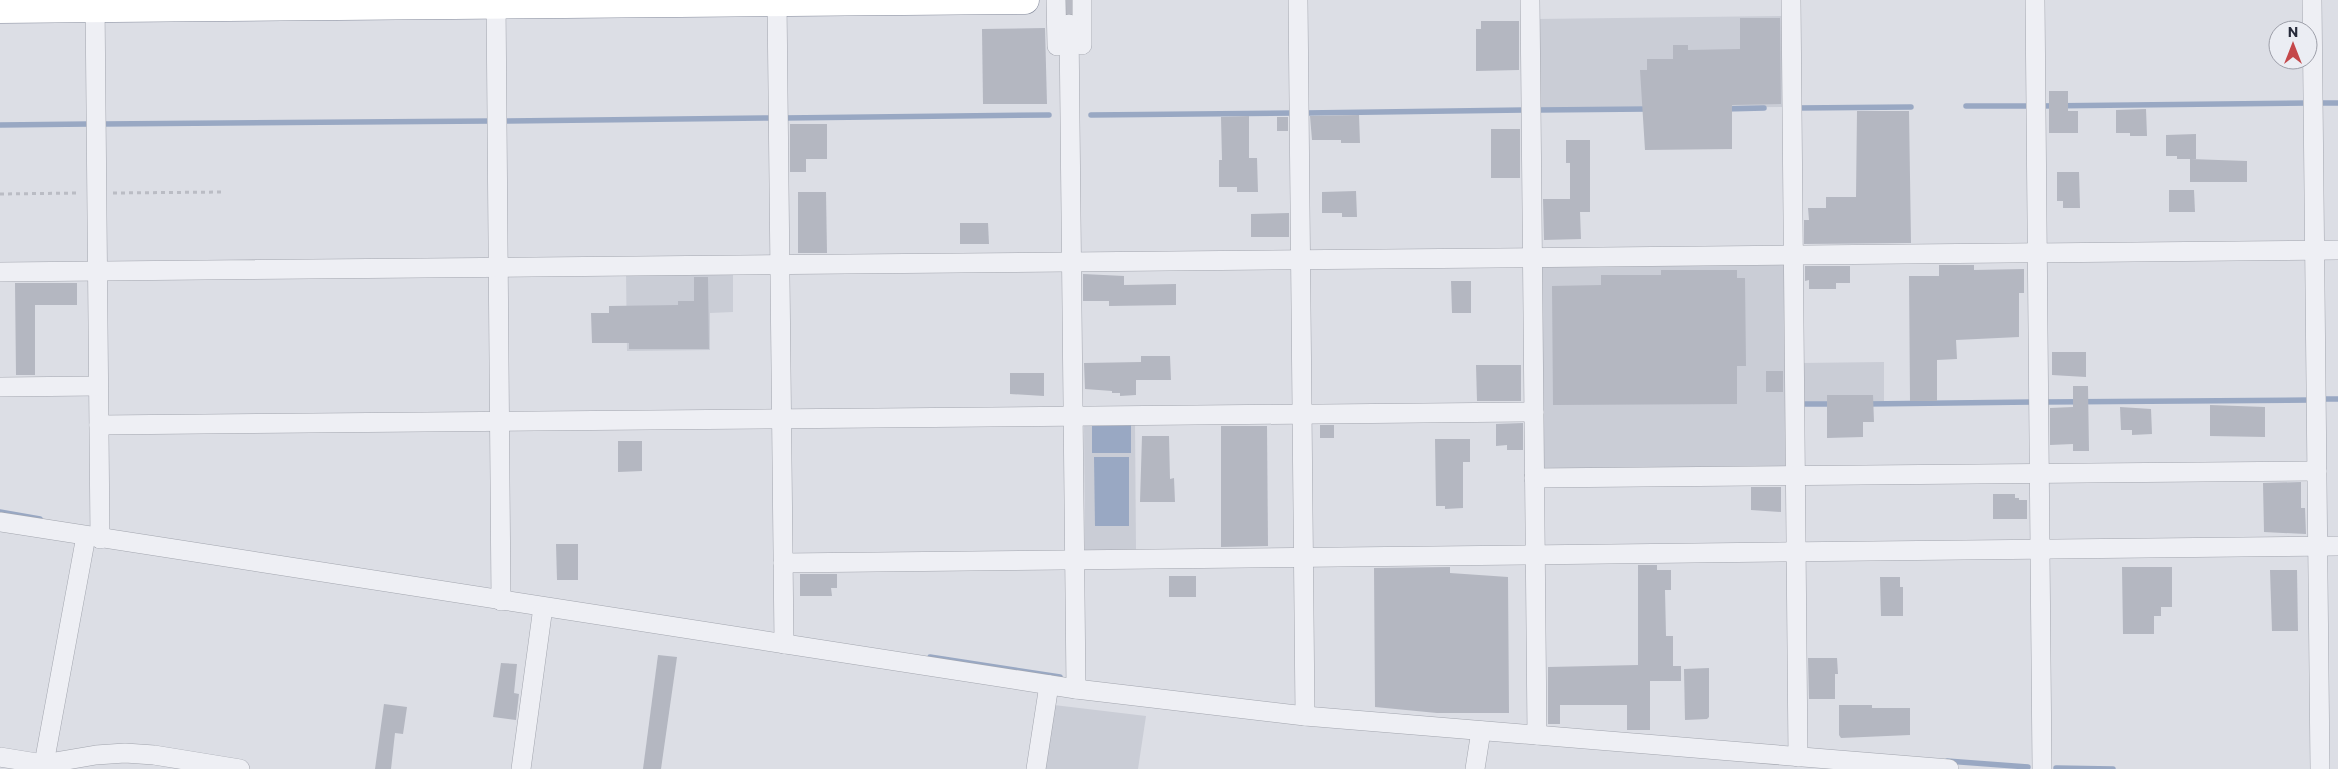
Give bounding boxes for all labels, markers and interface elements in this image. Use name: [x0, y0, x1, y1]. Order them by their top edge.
north arrow: [2268, 20, 2318, 70]
text: N: [2288, 23, 2298, 40]

